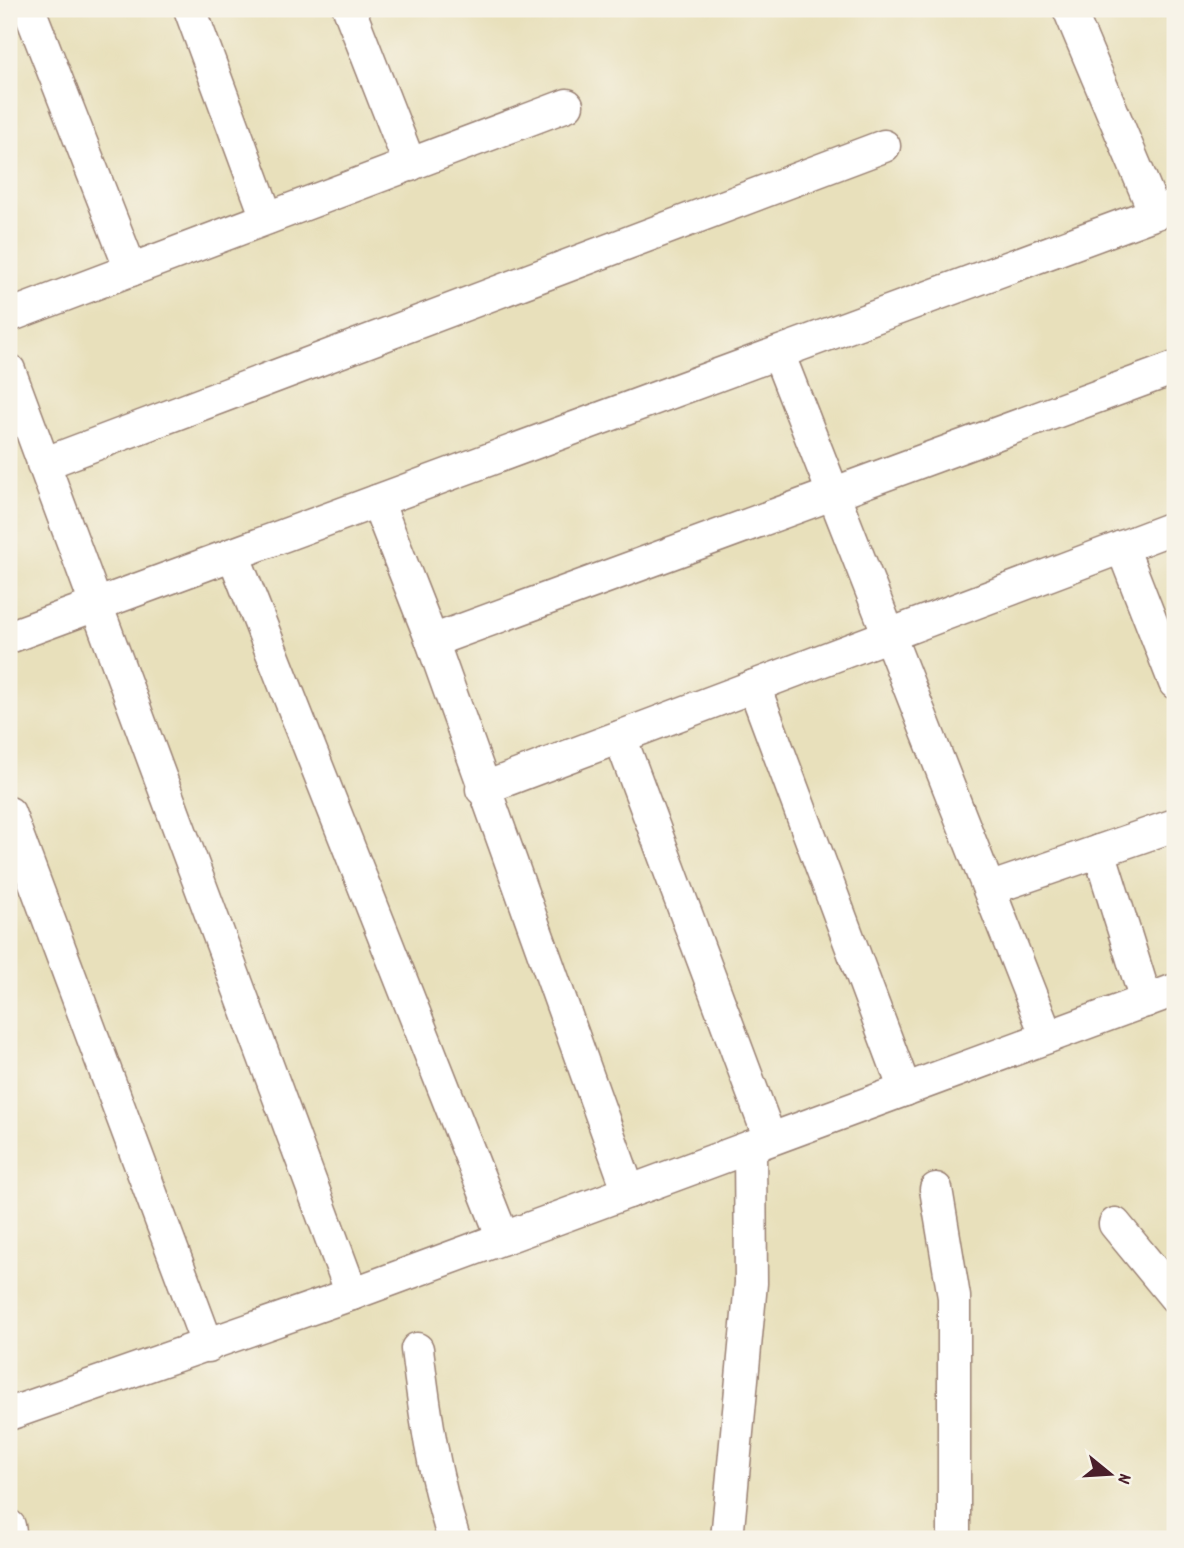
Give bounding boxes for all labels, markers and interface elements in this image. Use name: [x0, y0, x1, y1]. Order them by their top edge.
north arrow: [1076, 1440, 1146, 1510]
text: N: [1109, 1470, 1137, 1487]

